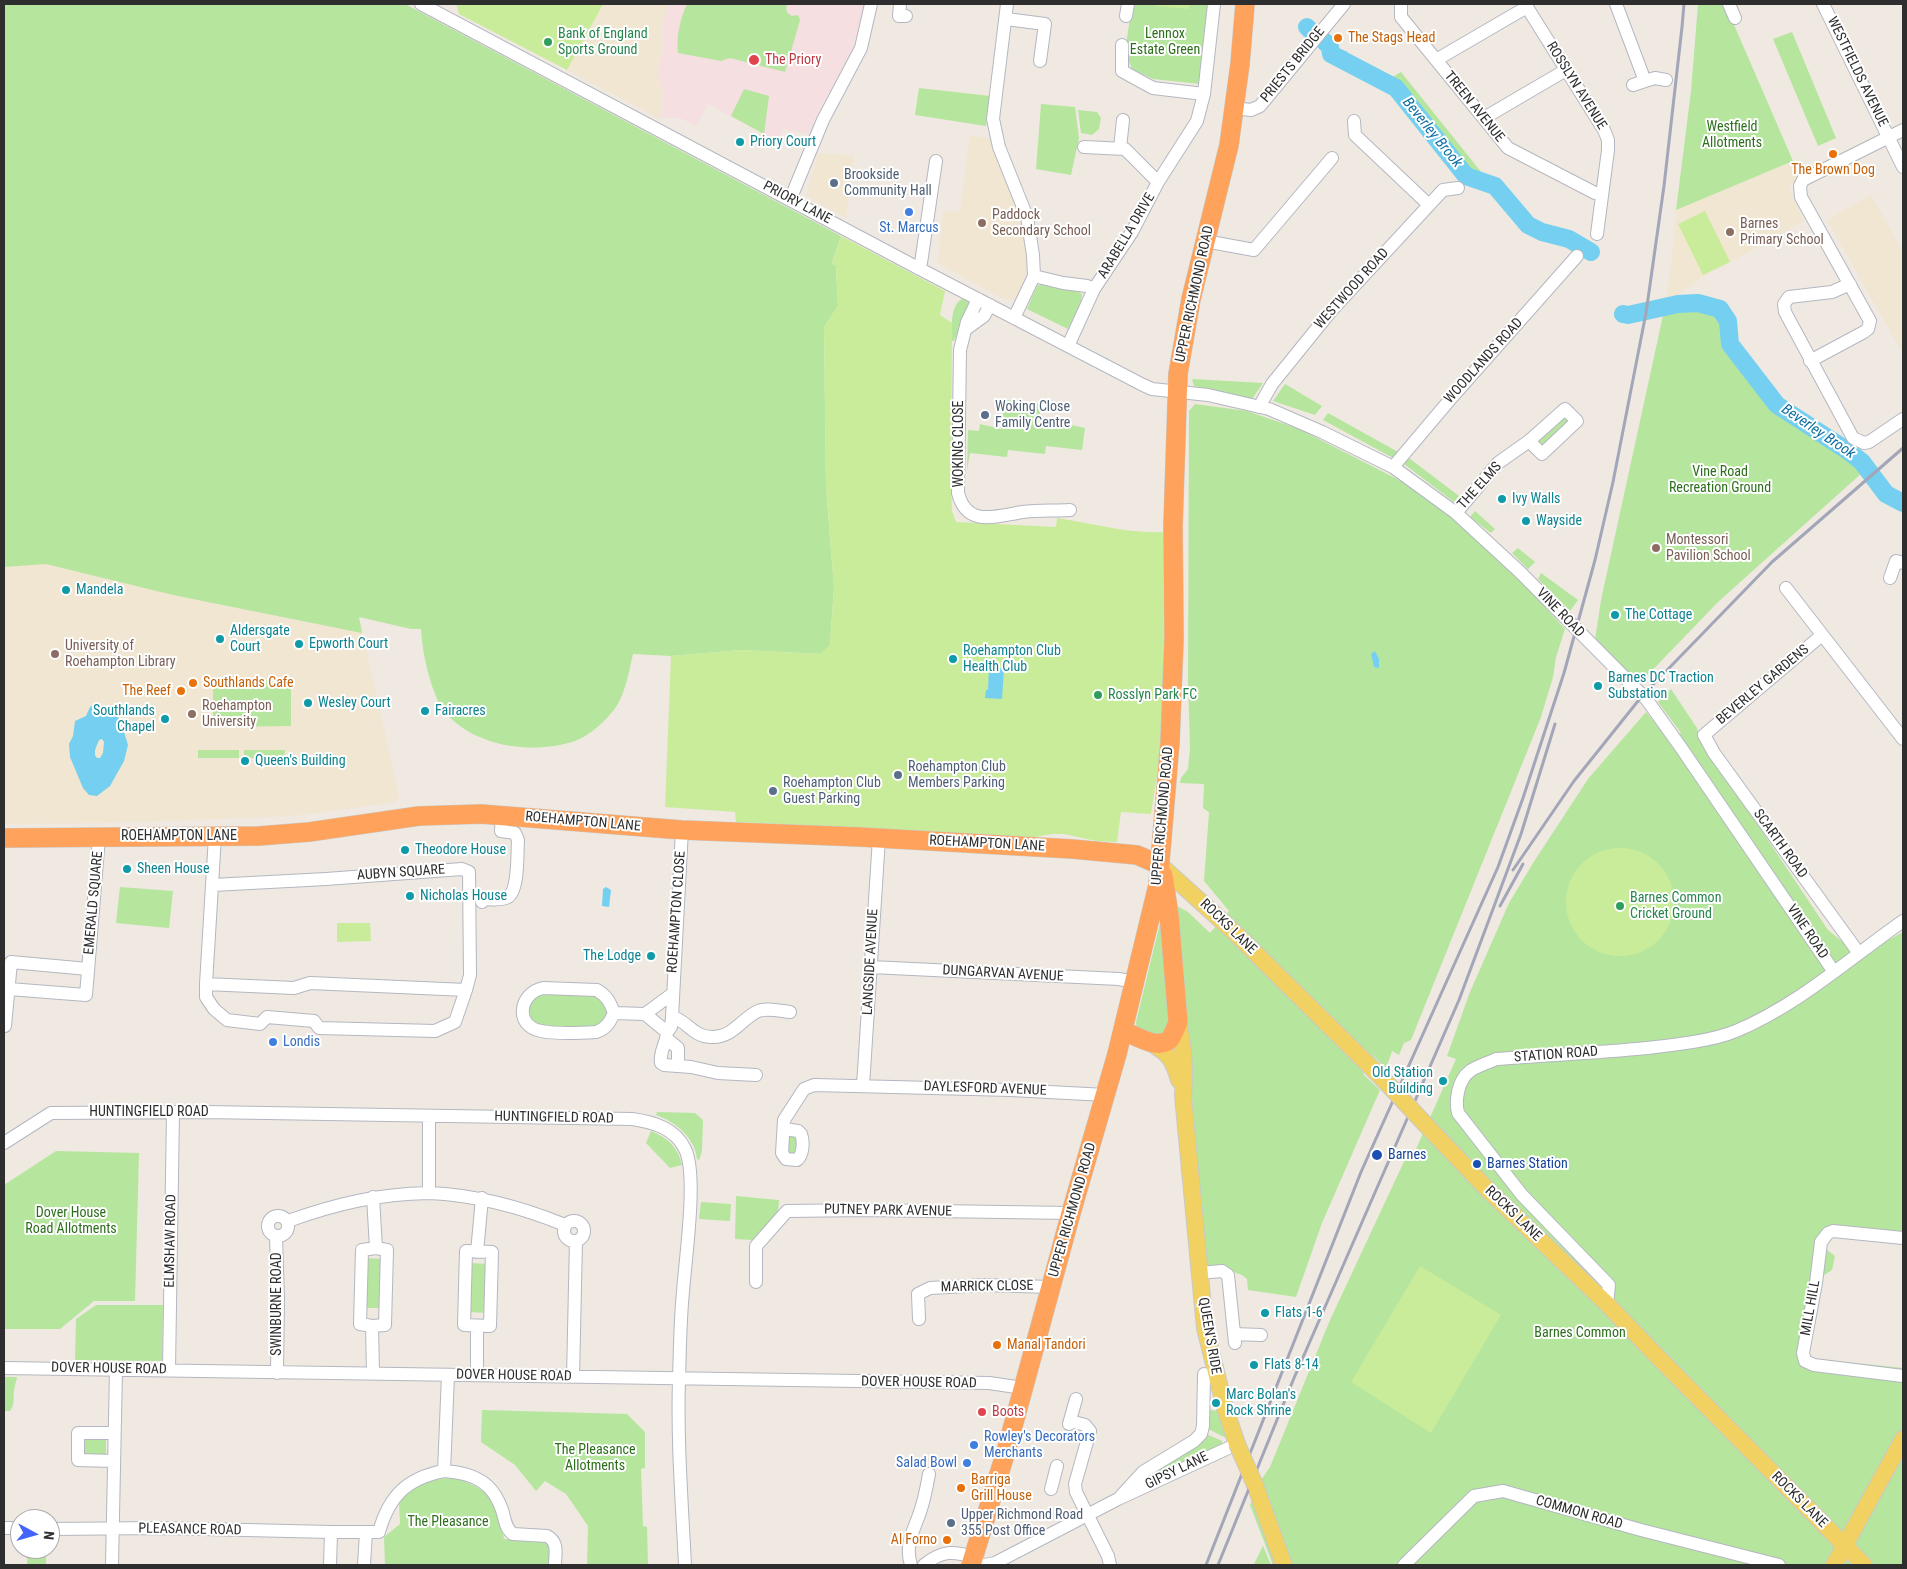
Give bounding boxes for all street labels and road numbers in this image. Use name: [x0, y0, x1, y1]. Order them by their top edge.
street label: WESTFIELDS AVENUE: [1823, 14, 1891, 130]
street label: PRIESTS BRIDGE: [1257, 24, 1329, 106]
street label: ROSSLYN AVENUE: [1542, 39, 1610, 133]
street label: TREEN AVENUE: [1440, 68, 1508, 146]
street label: PRIORY LANE: [760, 178, 834, 228]
street label: ARABELLA DRIVE: [1095, 190, 1159, 282]
street label: UPPER RICHMOND ROAD: [1172, 224, 1218, 364]
street label: WESTWOOD ROAD: [1311, 245, 1393, 333]
street label: WOODLANDS ROAD: [1441, 315, 1527, 407]
street label: WOKING CLOSE: [951, 400, 967, 488]
street label: THE ELMS: [1454, 459, 1506, 513]
street label: VINE ROAD: [1532, 585, 1588, 641]
street label: BEVERLEY GARDENS: [1713, 641, 1813, 729]
street label: UPPER RICHMOND ROAD: [1149, 746, 1177, 886]
street label: SCARTH ROAD: [1749, 806, 1811, 882]
street label: ROEHAMPTON LANE: [525, 809, 641, 835]
street label: ROEHAMPTON LANE: [121, 828, 237, 844]
street label: ROEHAMPTON LANE: [929, 833, 1045, 855]
street label: ROEHAMPTON CLOSE: [664, 850, 690, 974]
street label: EMERALD SQUARE: [81, 851, 107, 955]
street label: AUBYN SQUARE: [356, 862, 446, 884]
street label: ROCKS LANE: [1196, 896, 1260, 958]
street label: VINE ROAD: [1783, 902, 1831, 962]
street label: LANGSIDE AVENUE: [860, 908, 882, 1016]
street label: DUNGARVAN AVENUE: [942, 962, 1064, 986]
street label: STATION ROAD: [1513, 1044, 1599, 1066]
street label: DAYLESFORD AVENUE: [923, 1078, 1047, 1100]
street label: HUNTINGFIELD ROAD: [89, 1104, 209, 1120]
street label: HUNTINGFIELD ROAD: [494, 1109, 614, 1127]
street label: UPPER RICHMOND ROAD: [1046, 1141, 1100, 1279]
street label: ROCKS LANE: [1481, 1183, 1545, 1245]
street label: ELMSHAW ROAD: [162, 1194, 180, 1288]
street label: PUTNEY PARK AVENUE: [824, 1201, 952, 1221]
street label: SWINBURNE ROAD: [269, 1252, 285, 1356]
street label: MARRICK CLOSE: [941, 1278, 1033, 1296]
street label: MILL HILL: [1798, 1279, 1824, 1337]
street label: QUEEN'S RIDE: [1194, 1296, 1224, 1376]
street label: DOVER HOUSE ROAD: [51, 1360, 167, 1378]
street label: DOVER HOUSE ROAD: [456, 1367, 572, 1385]
street label: DOVER HOUSE ROAD: [861, 1374, 977, 1392]
street label: GIPSY LANE: [1143, 1449, 1211, 1493]
street label: ROCKS LANE: [1767, 1468, 1831, 1532]
street label: COMMON ROAD: [1534, 1493, 1624, 1533]
street label: PLEASANCE ROAD: [138, 1521, 242, 1539]

